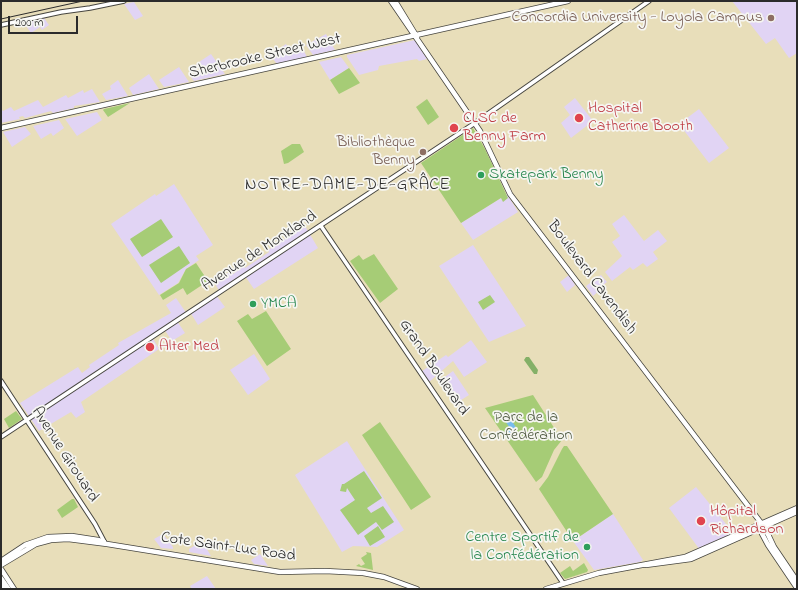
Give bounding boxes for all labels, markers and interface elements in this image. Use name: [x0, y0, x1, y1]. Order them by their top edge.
scale bar: [10, 8, 80, 34]
place label: Concordia University - Loyola Campus: [512, 8, 763, 28]
marker: Concordia University - Loyola Campus: [766, 13, 776, 23]
text: 200 m: [15, 14, 44, 32]
street label: Sherbrooke Street West: [187, 30, 343, 84]
place label: Hospital Catherine Booth: [588, 99, 693, 137]
place label: CLSC de Benny Farm: [463, 109, 546, 147]
marker: Hospital Catherine Booth: [573, 112, 585, 124]
marker: CLSC de Benny Farm: [448, 122, 460, 134]
place label: Bibliothèque Benny: [336, 133, 415, 171]
marker: Bibliothèque Benny: [418, 147, 428, 157]
place label: Skatepark Benny: [489, 165, 603, 185]
marker: Skatepark Benny: [476, 170, 486, 180]
district label: NOTRE-DAME-DE-GRÂCE: [245, 176, 451, 196]
street label: Avenue de Monkland: [199, 208, 321, 296]
street label: Boulevard Cavendish: [542, 217, 640, 339]
place label: YMCA: [261, 294, 297, 314]
marker: YMCA: [248, 299, 258, 309]
street label: Grand Boulevard: [394, 316, 472, 420]
place label: Alter Med: [159, 337, 219, 357]
marker: Alter Med: [144, 341, 156, 353]
street label: Avenue Girouard: [26, 404, 102, 506]
park label: Parc de la Confédération: [480, 408, 572, 446]
place label: Hôpital Richardson: [710, 502, 783, 540]
marker: Hôpital Richardson: [695, 515, 707, 527]
place label: Centre Sportif de la Confédération: [466, 528, 579, 566]
street label: Cote Saint-Luc Road: [160, 529, 296, 567]
marker: Centre Sportif de la Confédération: [582, 542, 592, 552]

